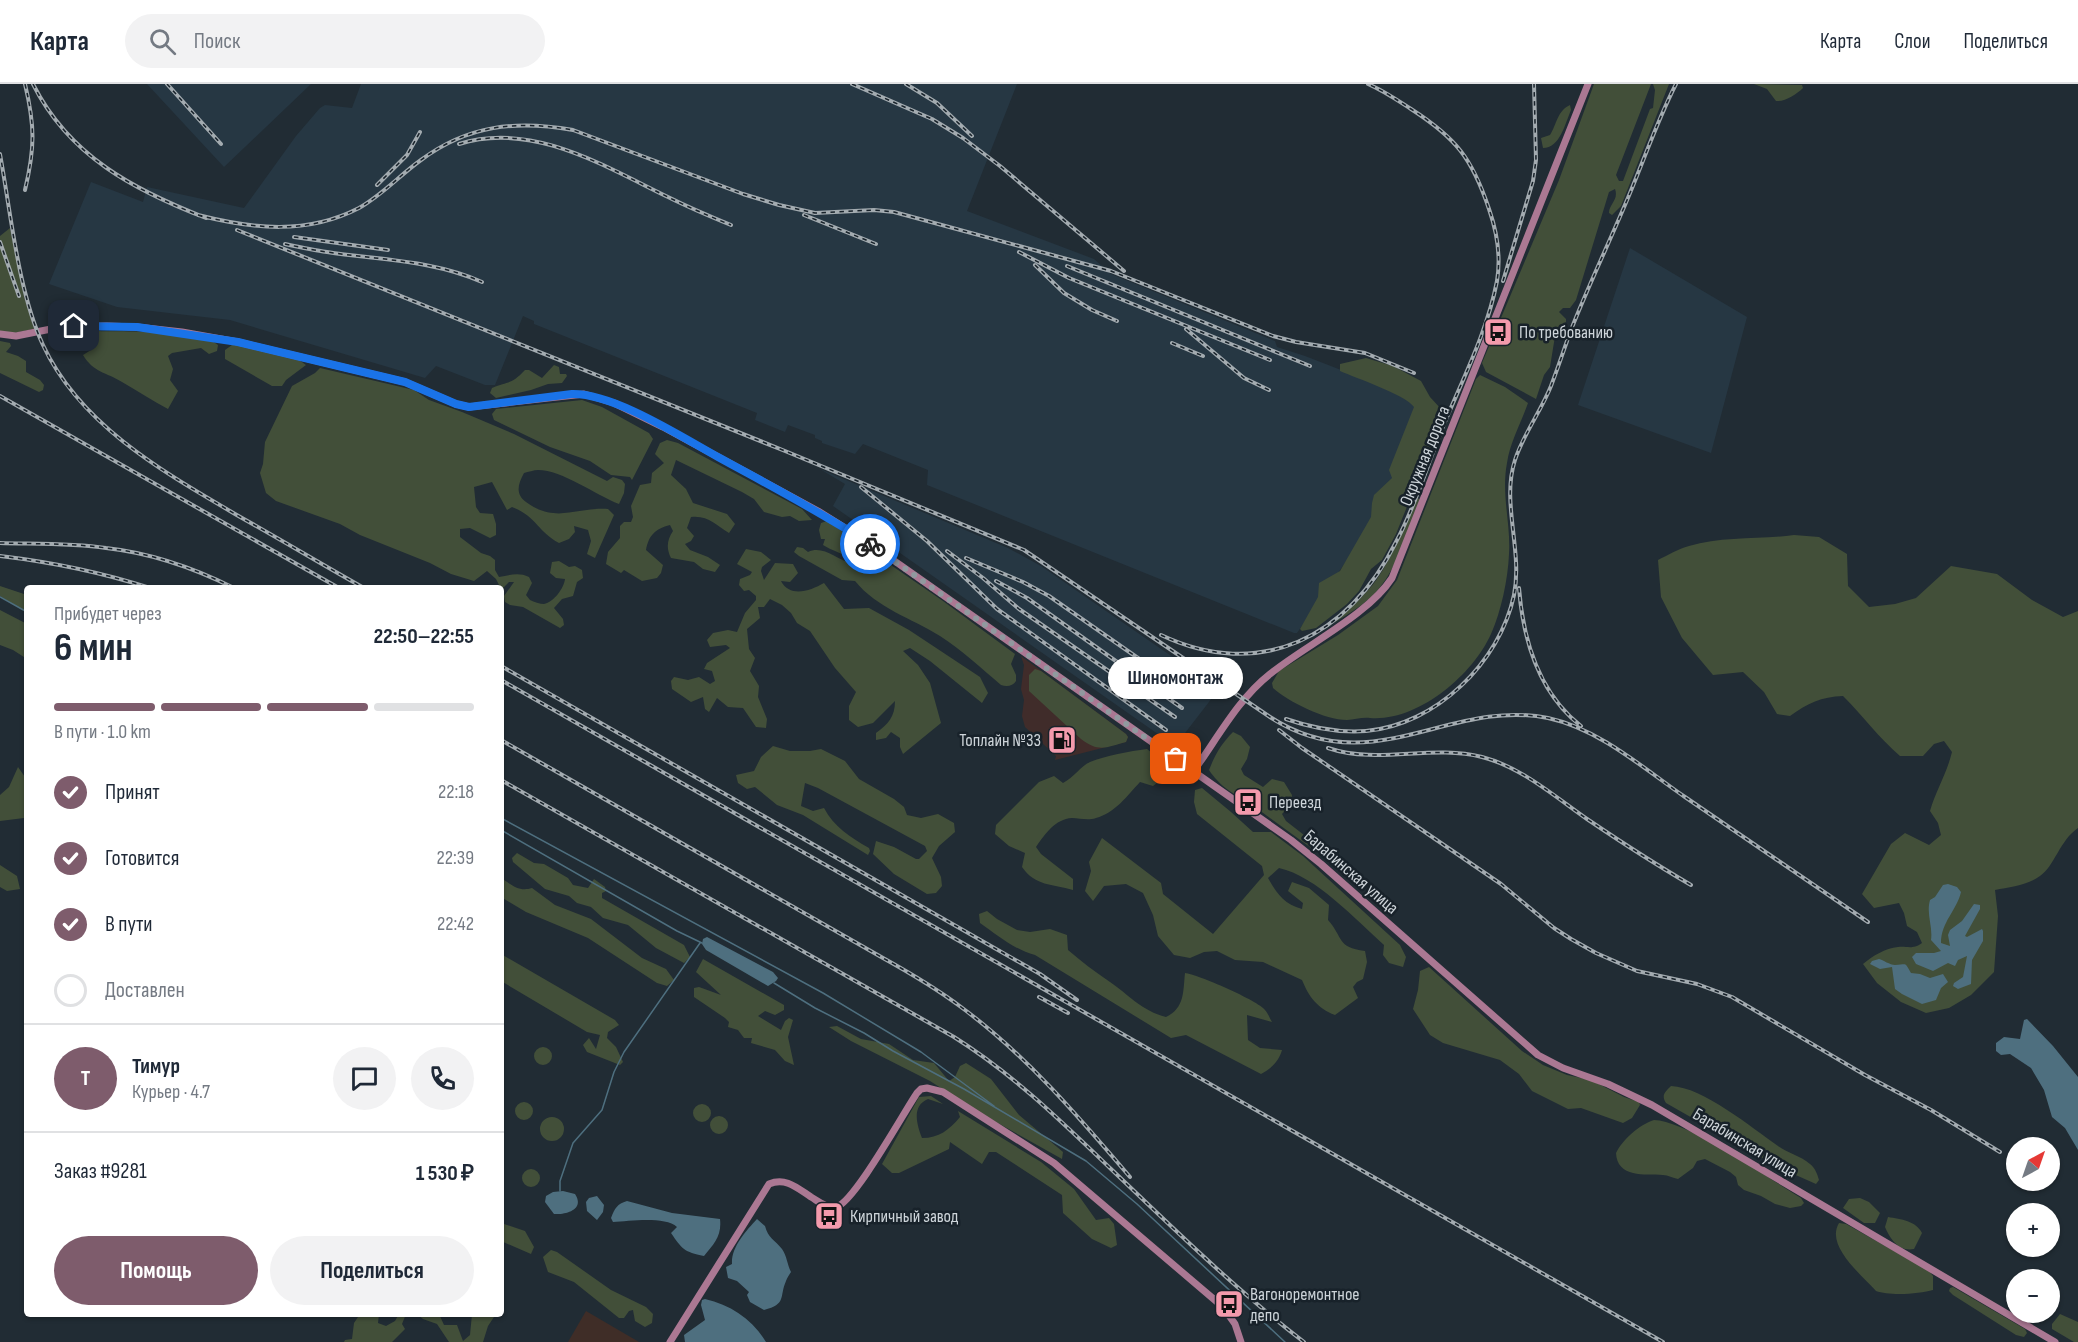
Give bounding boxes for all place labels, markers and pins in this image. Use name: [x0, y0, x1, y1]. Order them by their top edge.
pin: [48, 300, 99, 351]
bus stop icon: По требованию: [1482, 316, 1514, 348]
place label: По требованию: [1519, 322, 1613, 343]
callout: Шиномонтаж: [1108, 657, 1244, 699]
fuel station icon: Топлайн №33: [1046, 724, 1078, 756]
place label: Топлайн №33: [959, 730, 1041, 751]
pin: [1150, 733, 1201, 784]
bus stop icon: Переезд: [1232, 786, 1264, 818]
place label: Переезд: [1269, 792, 1322, 813]
bus stop icon: Кирпичный завод: [813, 1200, 845, 1232]
place label: Кирпичный завод: [850, 1206, 959, 1227]
place label: Вагоноремонтное депо: [1250, 1284, 1360, 1326]
bus stop icon: Вагоноремонтное депо: [1213, 1288, 1245, 1320]

